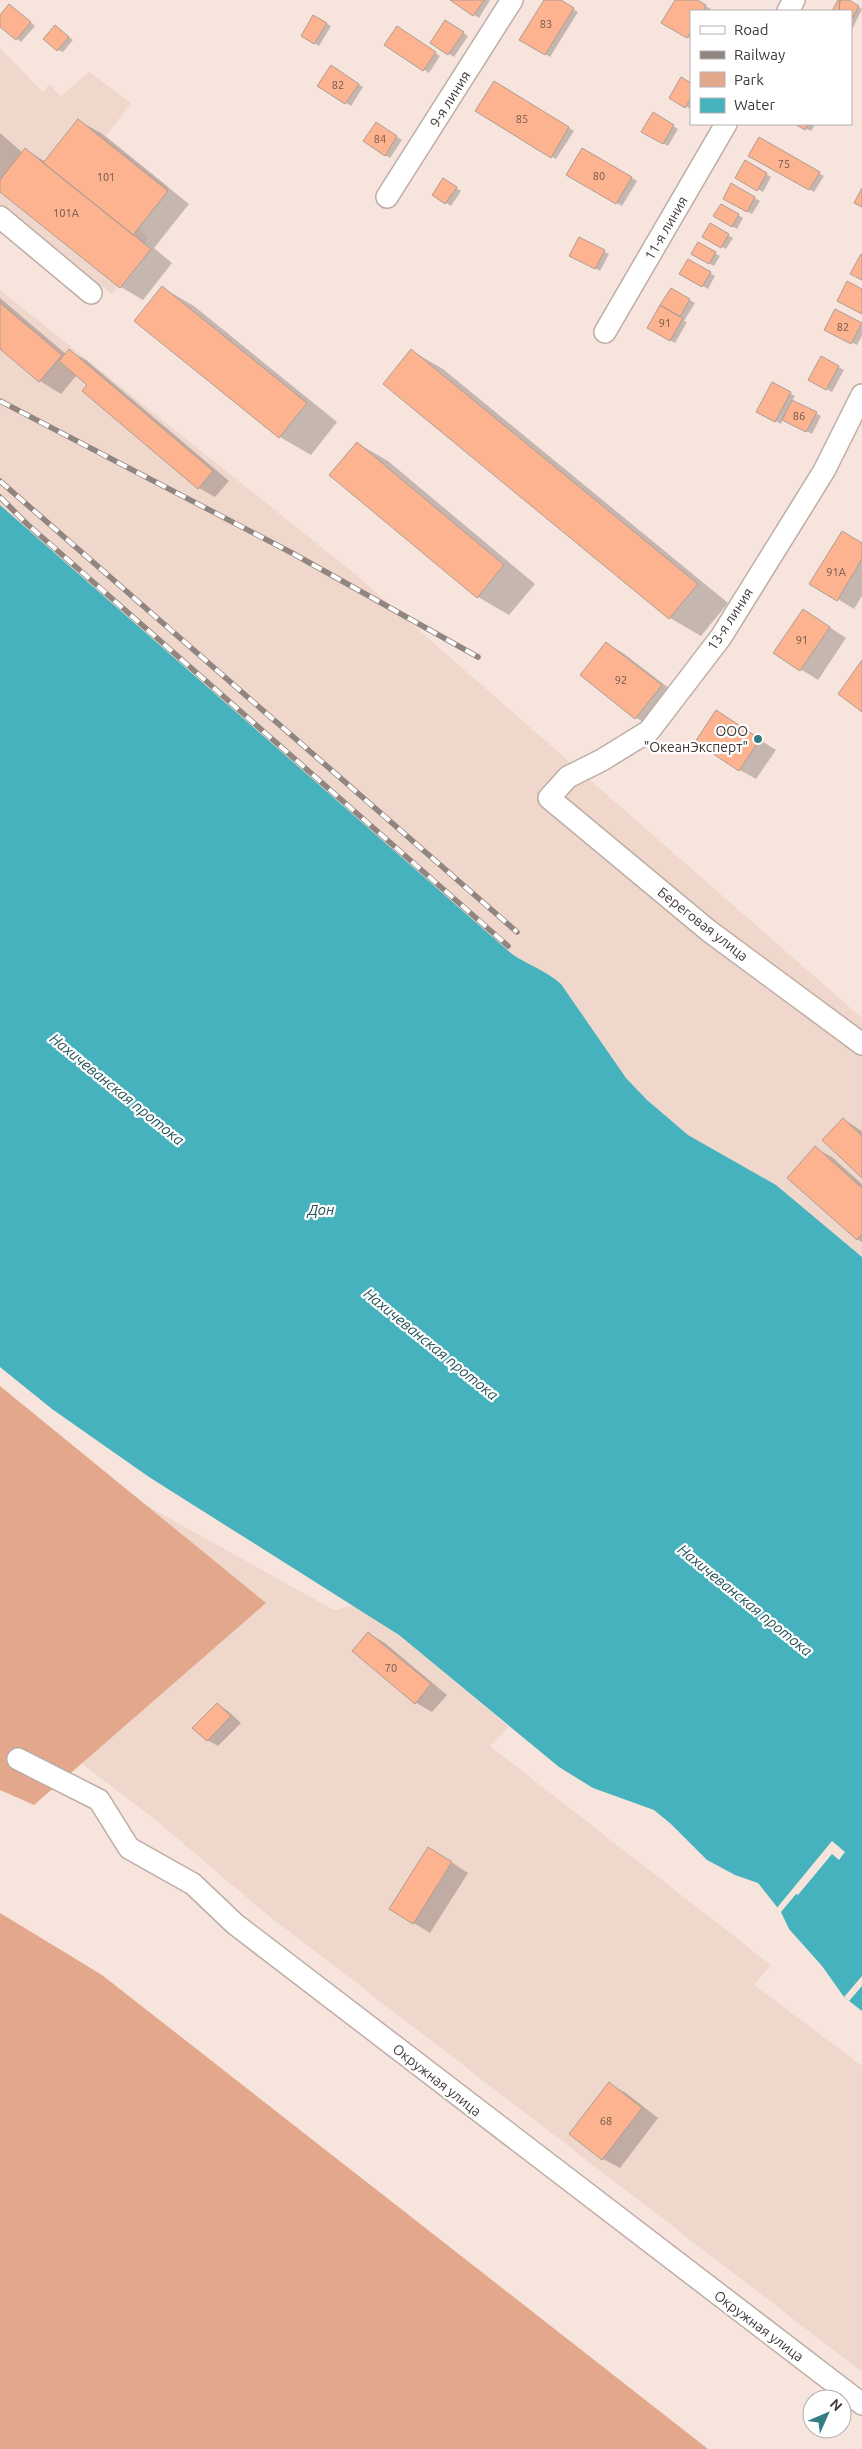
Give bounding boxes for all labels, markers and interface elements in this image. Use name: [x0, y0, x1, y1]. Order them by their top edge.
legend: [690, 10, 852, 125]
house number: 83: [540, 18, 552, 30]
text: Road: [734, 21, 769, 38]
text: Railway: [734, 46, 785, 63]
street label: 9-я линия: [426, 68, 474, 130]
text: Park: [734, 71, 764, 88]
house number: 82: [332, 79, 344, 91]
text: Water: [734, 96, 775, 113]
house number: 85: [516, 113, 528, 125]
house number: 84: [374, 133, 386, 145]
house number: 75: [778, 158, 790, 170]
house number: 80: [593, 170, 605, 182]
house number: 101: [97, 171, 115, 183]
street label: 11-я линия: [641, 193, 691, 263]
house number: 101А: [53, 207, 80, 219]
house number: 91: [659, 317, 671, 329]
house number: 82: [837, 321, 849, 333]
house number: 86: [793, 410, 805, 422]
house number: 91А: [826, 566, 847, 578]
street label: 13-я линия: [704, 585, 756, 653]
house number: 91: [796, 634, 808, 646]
house number: 92: [615, 674, 627, 686]
place label: ООО "ОкеанЭксперт": [644, 723, 748, 755]
marker: ООО "ОкеанЭксперт": [752, 733, 764, 745]
street label: Береговая улица: [655, 884, 751, 964]
water label: Нахичеванская протока: [47, 1030, 187, 1148]
water label: Дон: [306, 1201, 335, 1218]
water label: Нахичеванская протока: [361, 1285, 501, 1403]
water label: Нахичеванская протока: [675, 1541, 815, 1659]
house number: 70: [385, 1662, 397, 1674]
street label: Окружная улица: [390, 2040, 484, 2120]
house number: 68: [600, 2115, 612, 2127]
street label: Окружная улица: [711, 2287, 807, 2365]
north arrow: [802, 2389, 852, 2439]
text: N: [827, 2395, 846, 2414]

